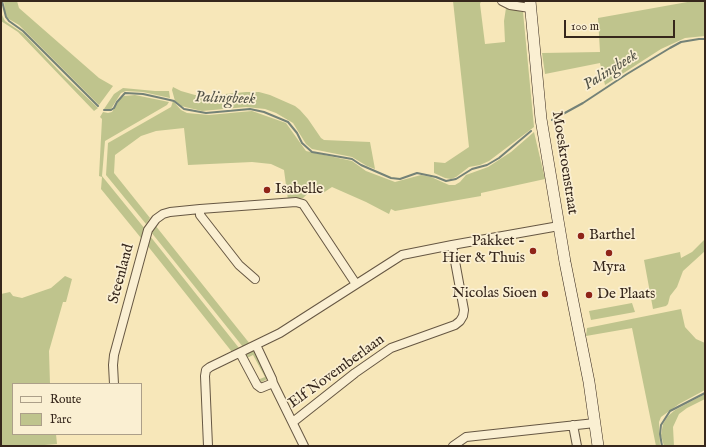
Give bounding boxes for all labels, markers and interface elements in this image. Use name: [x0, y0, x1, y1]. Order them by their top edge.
scale bar: [566, 12, 677, 38]
text: 100 m: [571, 19, 599, 34]
water label: Palingbeek: [580, 47, 642, 95]
water label: Palingbeek: [194, 88, 256, 110]
street label: Moeskroenstraat: [547, 110, 581, 216]
place label: Isabelle: [275, 181, 323, 199]
marker: Isabelle: [262, 185, 272, 195]
place label: Barthel: [589, 227, 635, 245]
marker: Barthel: [576, 231, 586, 241]
place label: Pakket - Hier & Thuis: [442, 233, 525, 268]
street label: Steenland: [105, 242, 139, 306]
marker: Pakket - Hier & Thuis: [528, 246, 538, 256]
marker: Myra: [604, 248, 614, 258]
place label: Myra: [592, 259, 626, 277]
place label: Nicolas Sioen: [452, 285, 537, 303]
place label: De Plaats: [597, 286, 655, 304]
marker: Nicolas Sioen: [540, 289, 550, 299]
marker: De Plaats: [584, 290, 594, 300]
street label: Elf Novemberlaan: [286, 331, 388, 413]
legend: [12, 383, 142, 435]
text: Route: [50, 392, 81, 407]
text: Parc: [50, 412, 72, 427]

